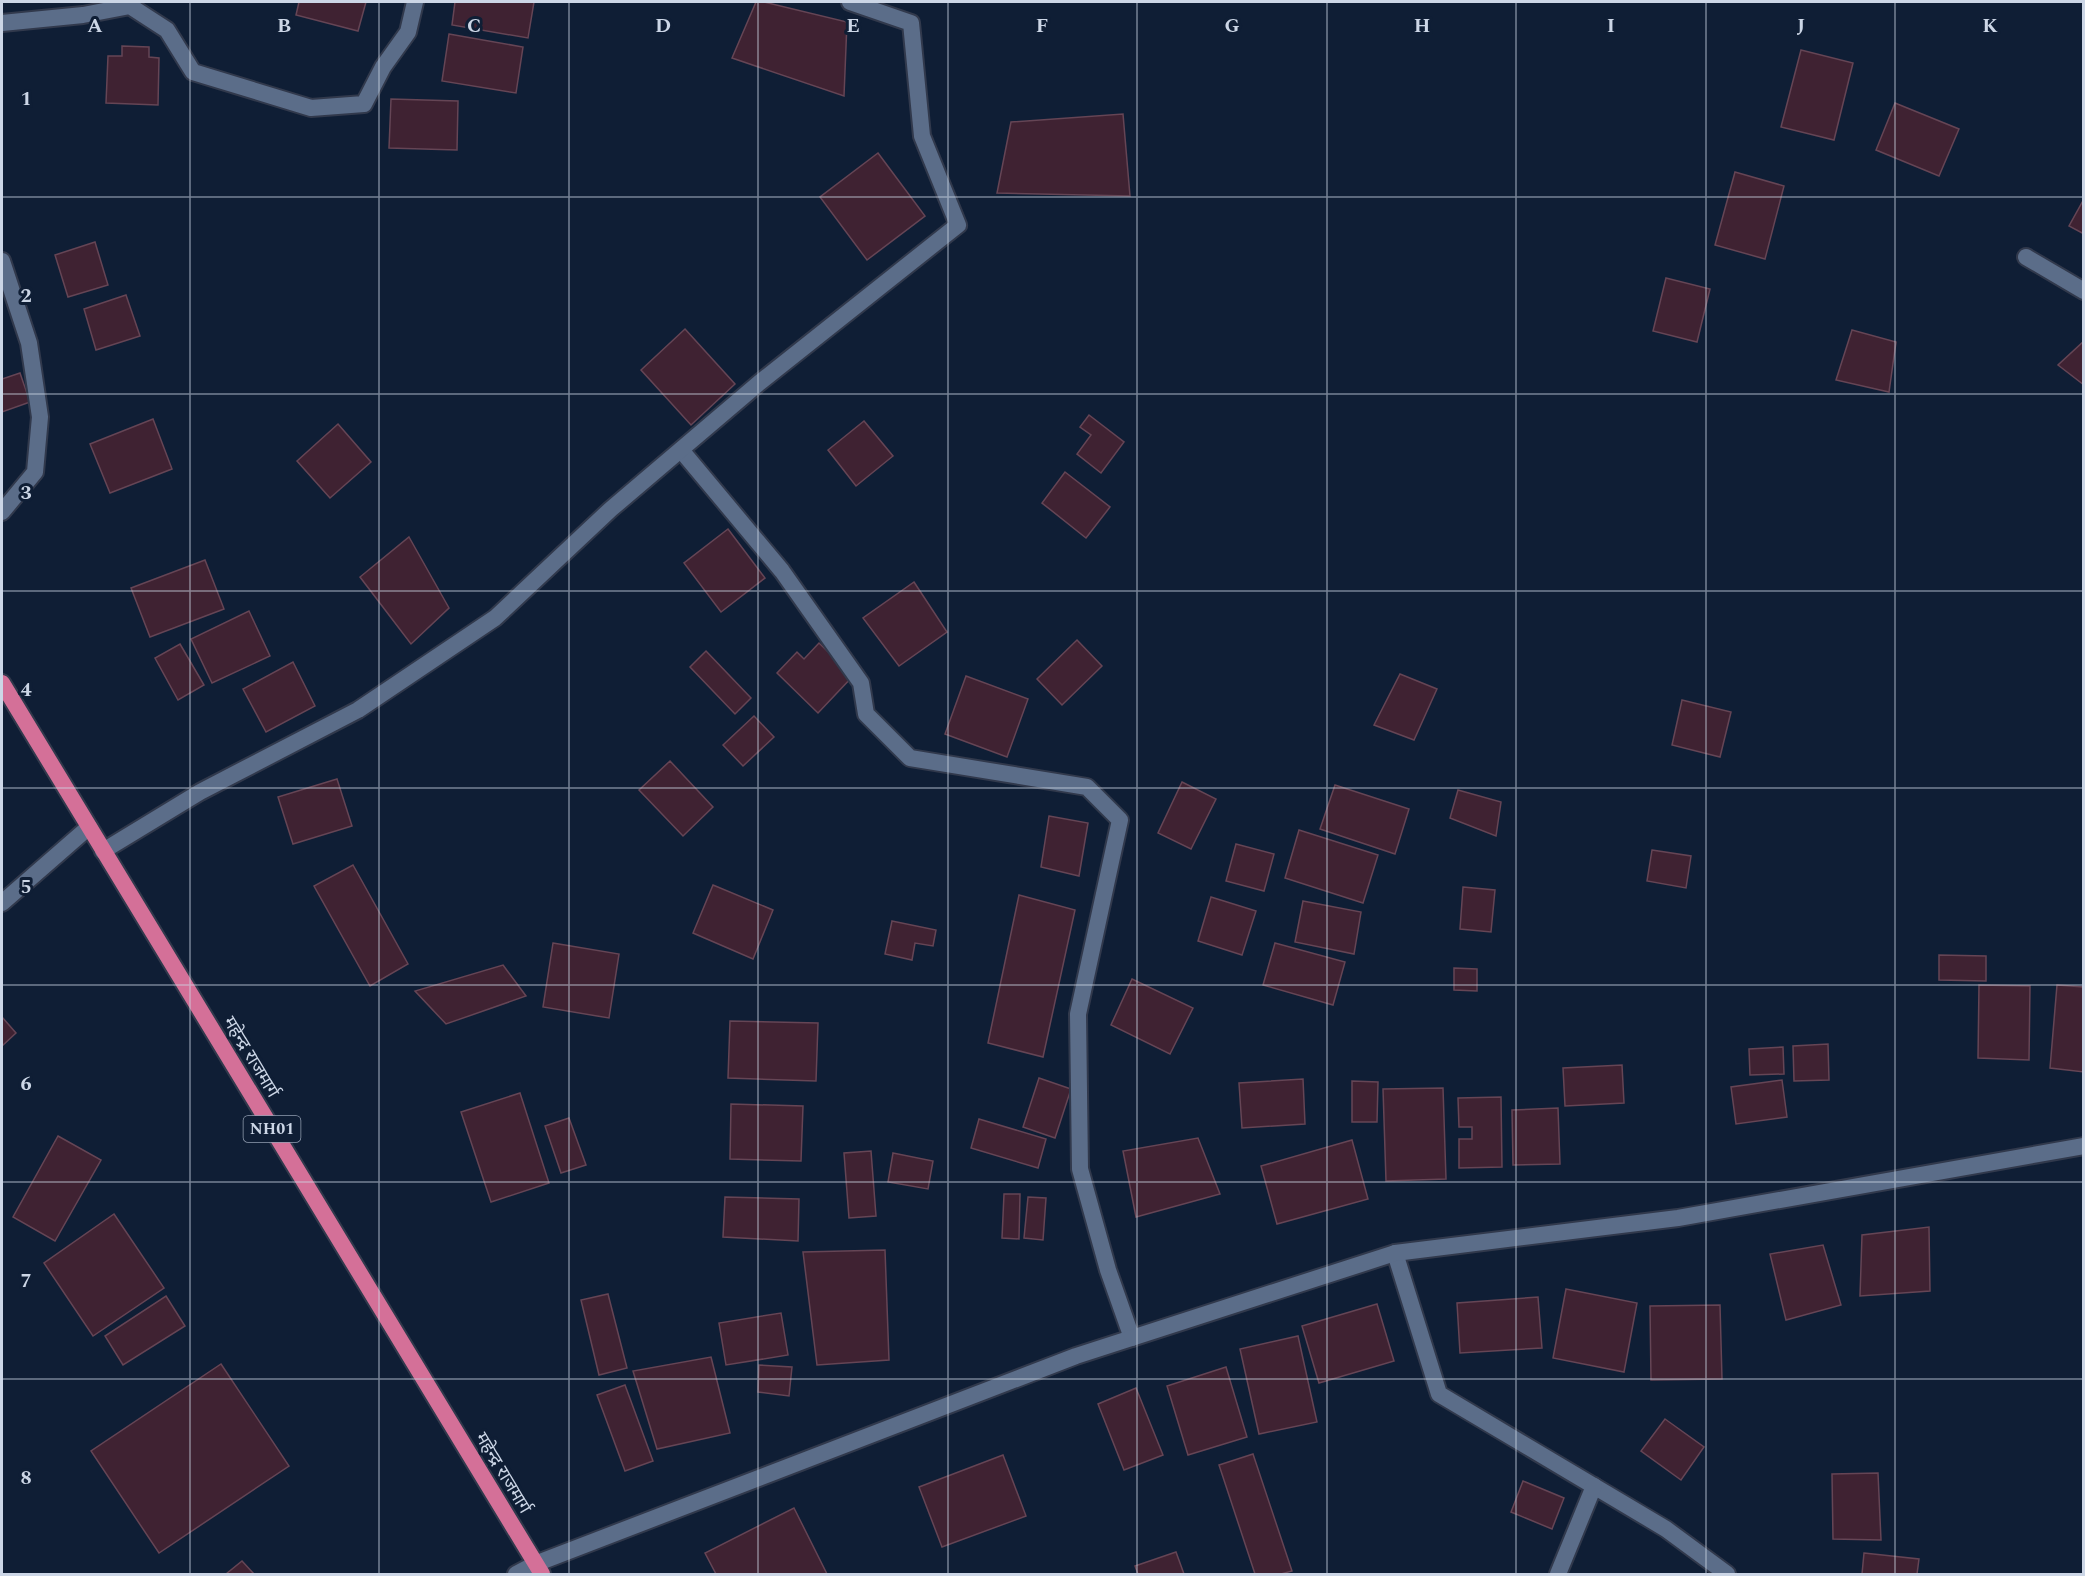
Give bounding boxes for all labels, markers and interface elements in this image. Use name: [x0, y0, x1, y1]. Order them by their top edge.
text: A: [87, 11, 103, 41]
text: B: [277, 11, 291, 41]
text: C: [467, 11, 481, 41]
text: D: [655, 11, 671, 41]
text: E: [846, 11, 860, 41]
text: F: [1036, 11, 1048, 41]
text: G: [1224, 11, 1240, 41]
text: H: [1414, 11, 1430, 41]
text: I: [1607, 11, 1615, 41]
text: J: [1797, 11, 1805, 41]
text: K: [1982, 11, 1998, 41]
text: 1: [20, 84, 32, 114]
text: 2: [20, 281, 32, 311]
text: 3: [20, 478, 32, 508]
text: 4: [20, 675, 32, 705]
text: 5: [20, 872, 32, 902]
street label: महेन्द्र राजमार्ग: [216, 1011, 286, 1104]
text: 6: [20, 1069, 32, 1099]
road number: NH01: [244, 1116, 300, 1142]
text: 7: [20, 1266, 32, 1296]
street label: महेन्द्र राजमार्ग: [468, 1427, 538, 1520]
text: 8: [20, 1463, 32, 1493]

